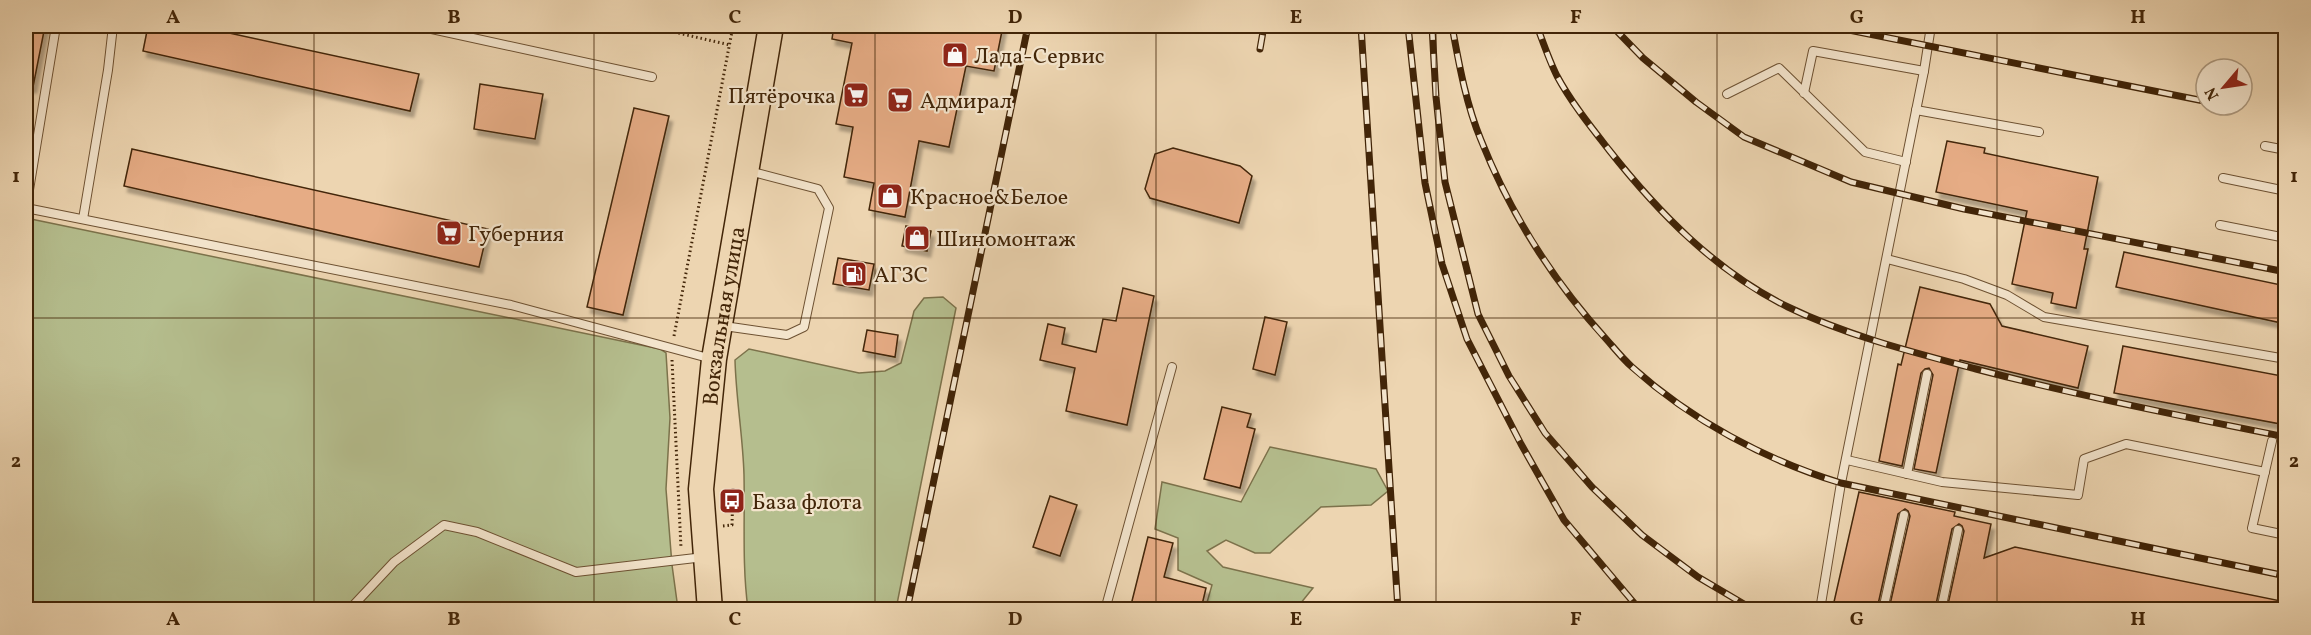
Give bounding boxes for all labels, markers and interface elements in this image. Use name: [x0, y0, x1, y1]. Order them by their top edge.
text: A: [166, 4, 180, 32]
text: B: [447, 4, 461, 32]
text: C: [729, 4, 742, 32]
text: D: [1008, 4, 1022, 32]
text: E: [1290, 4, 1302, 32]
text: F: [1570, 4, 1582, 32]
text: G: [1850, 4, 1864, 32]
text: H: [2130, 4, 2146, 32]
shop icon: Лада-Сервис: [940, 40, 970, 70]
place label: Лада-Сервис: [974, 42, 1105, 73]
north arrow: [2194, 57, 2254, 117]
supermarket icon: Пятёрочка: [841, 80, 871, 110]
place label: Пятёрочка: [728, 82, 836, 113]
text: N: [2200, 83, 2225, 104]
supermarket icon: Адмирал: [885, 85, 915, 115]
place label: Адмирал: [920, 87, 1012, 118]
text: 1: [12, 163, 20, 191]
text: 1: [2290, 163, 2298, 191]
shop icon: Красное&Белое: [875, 181, 905, 211]
place label: Красное&Белое: [910, 183, 1068, 214]
supermarket icon: Губерния: [434, 218, 464, 248]
place label: Губерния: [468, 220, 564, 251]
shop icon: Шиномонтаж: [902, 223, 932, 253]
street label: Вокзальная улица: [696, 224, 754, 407]
place label: Шиномонтаж: [936, 225, 1076, 256]
fuel station icon: АГЗС: [839, 259, 869, 289]
place label: АГЗС: [874, 261, 928, 292]
text: 2: [11, 448, 21, 476]
text: 2: [2289, 448, 2299, 476]
bus stop icon: База флота: [717, 486, 747, 516]
place label: База флота: [752, 488, 862, 519]
text: A: [166, 606, 180, 634]
text: B: [447, 606, 461, 634]
text: C: [729, 606, 742, 634]
text: D: [1008, 606, 1022, 634]
text: E: [1290, 606, 1302, 634]
text: F: [1570, 606, 1582, 634]
text: G: [1850, 606, 1864, 634]
text: H: [2130, 606, 2146, 634]

